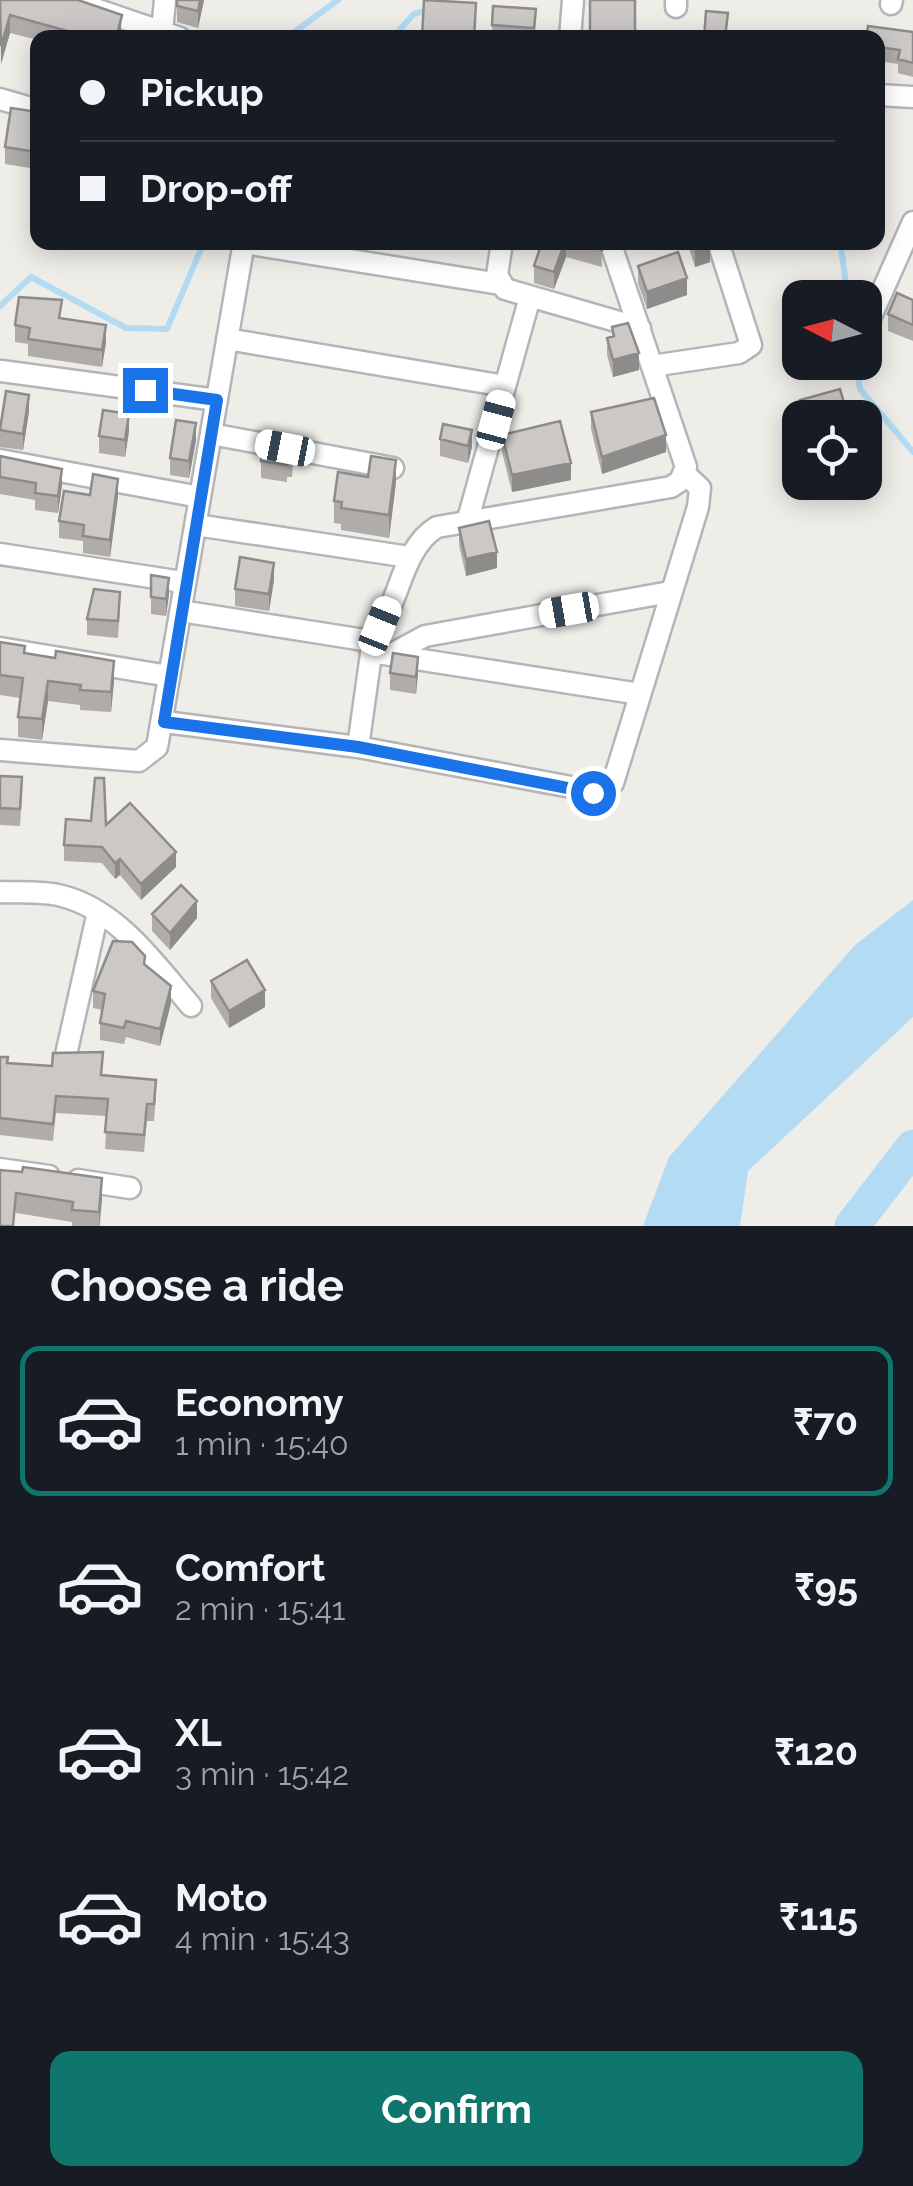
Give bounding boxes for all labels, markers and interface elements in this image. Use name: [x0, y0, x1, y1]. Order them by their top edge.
text: Pickup: [140, 70, 264, 115]
text: Drop-off: [140, 166, 292, 211]
north arrow: [782, 280, 882, 380]
map controls: [782, 280, 882, 500]
route end: [123, 368, 168, 413]
car: [474, 387, 518, 453]
button: locate: [782, 400, 882, 500]
car: [253, 428, 317, 468]
car: [537, 590, 601, 630]
car: [355, 593, 405, 659]
route start: [571, 771, 616, 816]
text: Choose a ride: [50, 1259, 344, 1312]
icon: car: [55, 1376, 145, 1466]
text: Economy: [175, 1380, 344, 1425]
text: ₹70: [793, 1399, 858, 1444]
text: 1 min · 15:40: [175, 1425, 348, 1462]
icon: car: [55, 1541, 145, 1631]
text: Comfort: [175, 1545, 325, 1590]
text: ₹95: [794, 1564, 858, 1609]
text: 2 min · 15:41: [175, 1590, 346, 1627]
icon: car: [55, 1706, 145, 1796]
text: XL: [175, 1710, 222, 1755]
text: ₹120: [774, 1729, 858, 1774]
text: 3 min · 15:42: [175, 1755, 349, 1792]
icon: car: [55, 1871, 145, 1961]
text: Moto: [175, 1875, 268, 1920]
text: ₹115: [779, 1894, 858, 1939]
text: 4 min · 15:43: [175, 1920, 350, 1957]
button: Confirm: [50, 2051, 863, 2166]

